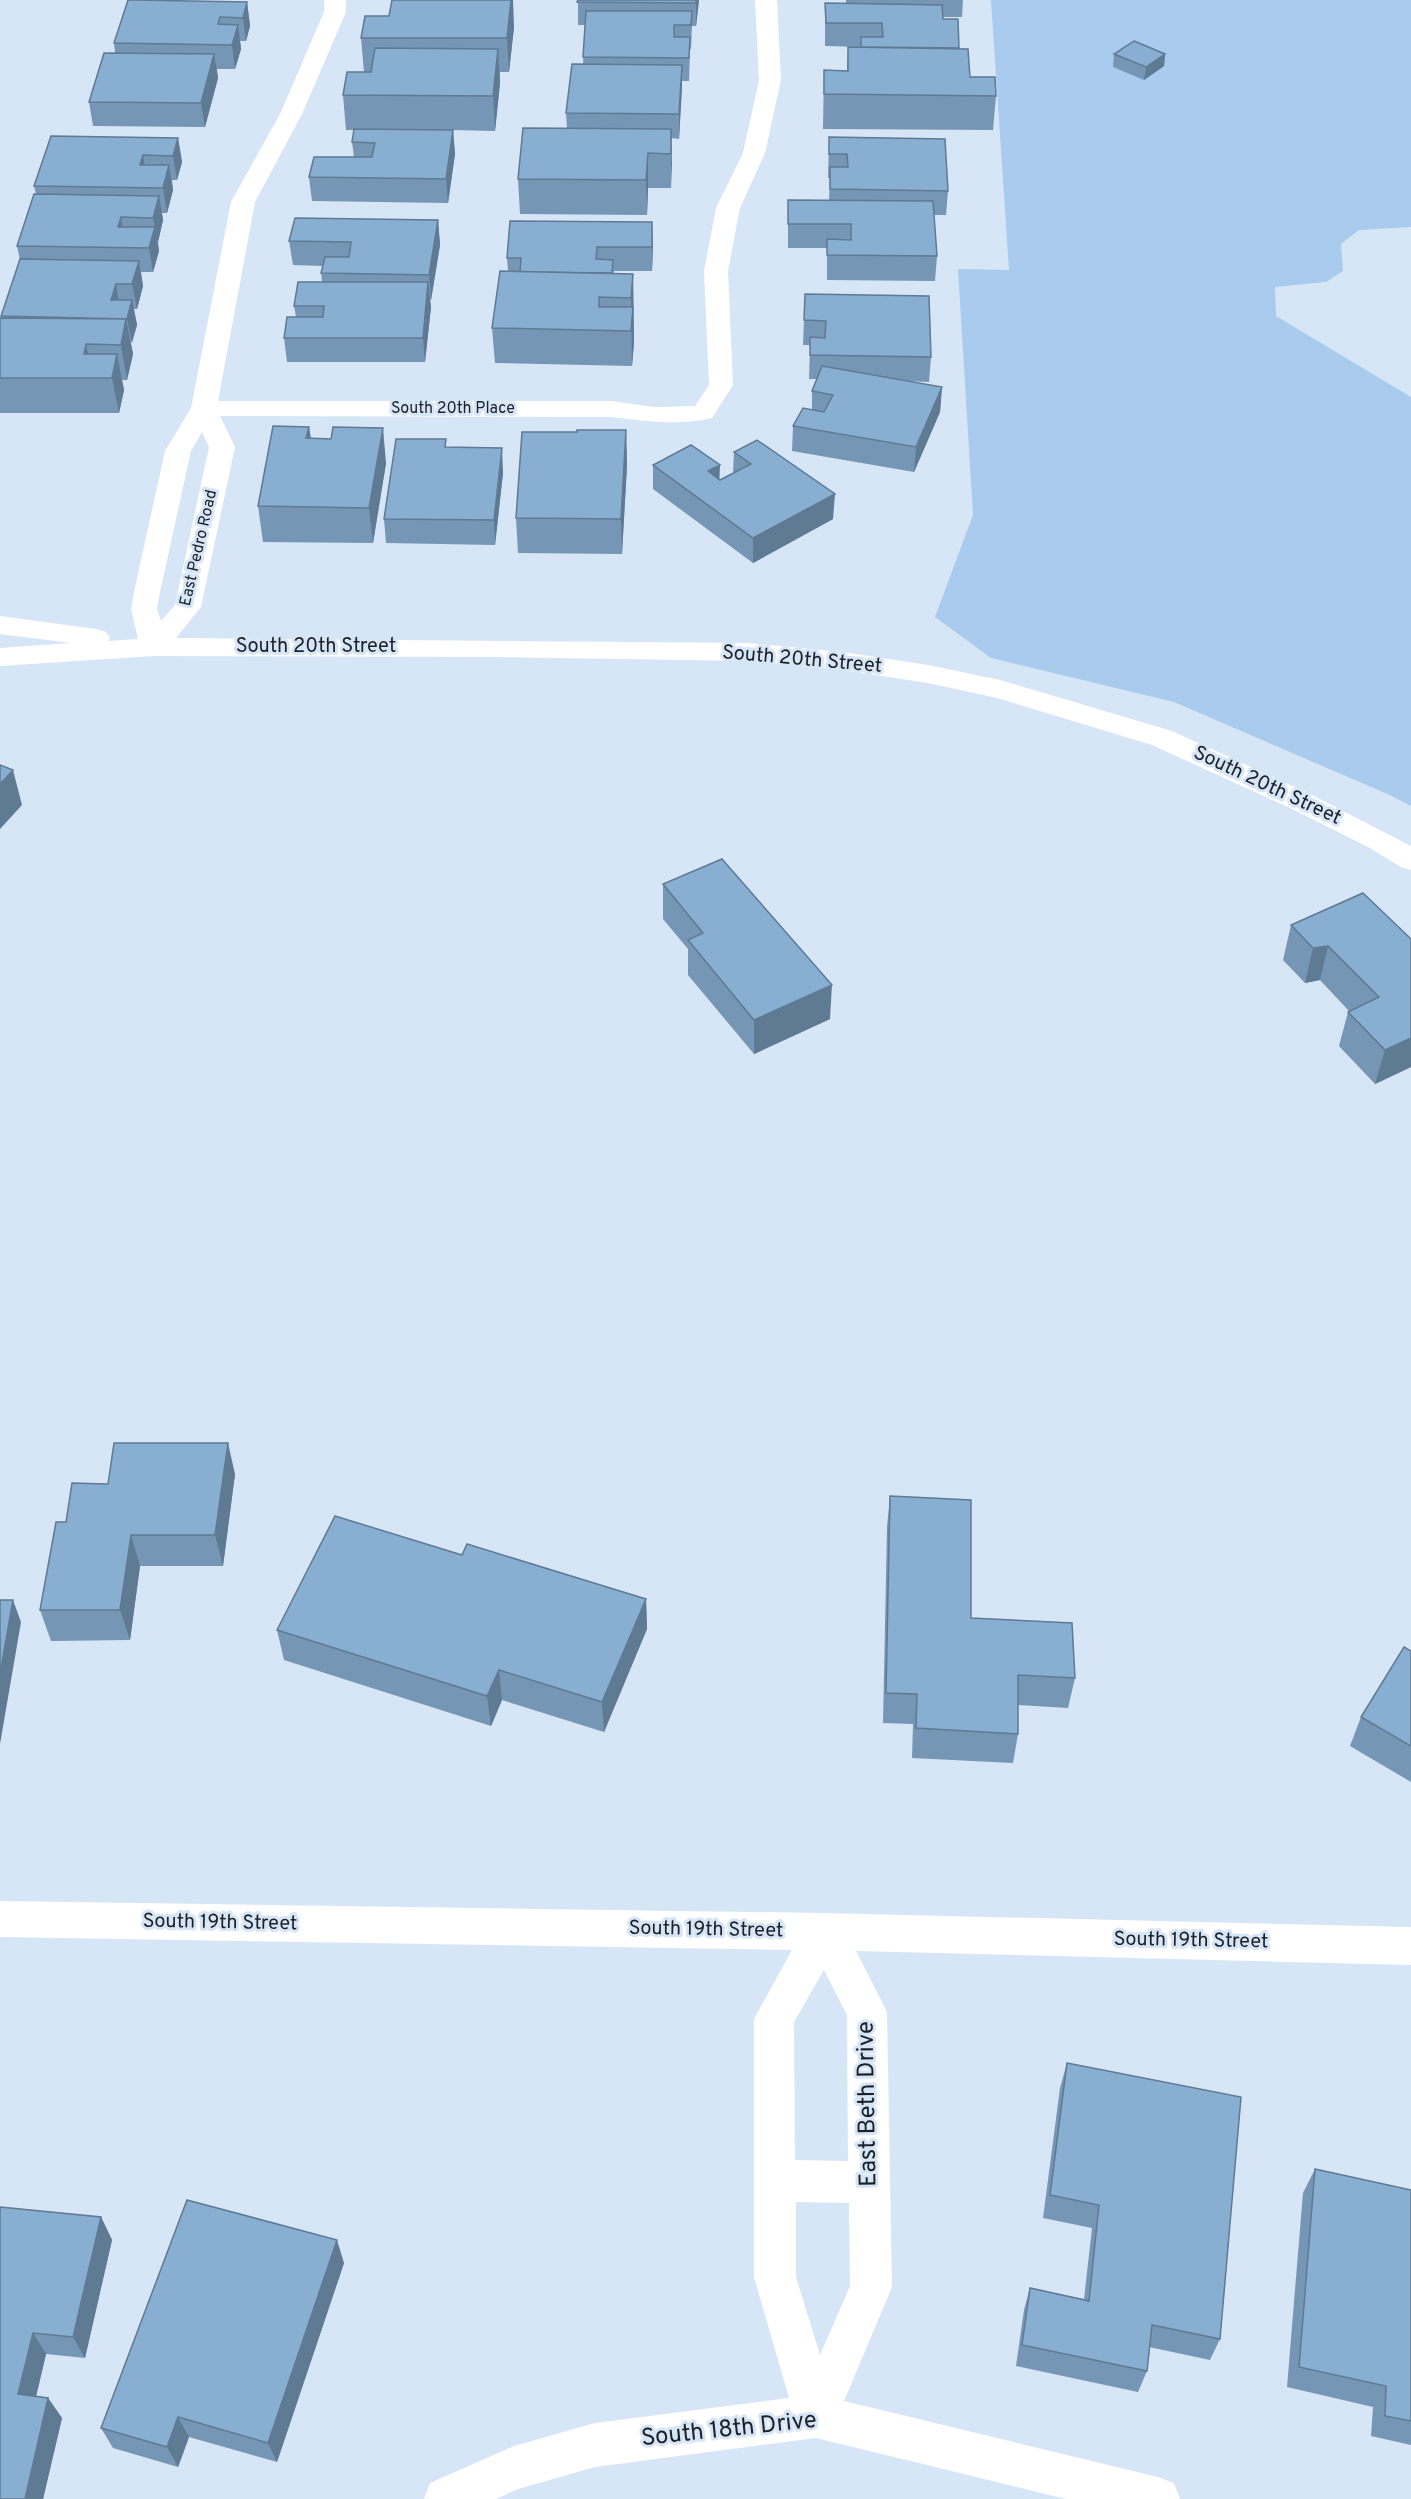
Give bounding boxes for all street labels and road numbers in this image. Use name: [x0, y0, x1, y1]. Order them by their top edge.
street label: South 20th Place: [391, 399, 515, 419]
street label: East Pedro Road: [176, 488, 222, 608]
street label: South 20th Street: [236, 634, 396, 660]
street label: South 20th Street: [721, 640, 883, 680]
street label: South 20th Street: [1189, 740, 1345, 832]
street label: South 19th Street: [142, 1909, 298, 1937]
street label: South 19th Street: [628, 1916, 784, 1944]
street label: South 19th Street: [1113, 1927, 1269, 1955]
street label: East Beth Drive: [852, 2021, 884, 2187]
street label: South 18th Drive: [640, 2406, 818, 2454]

